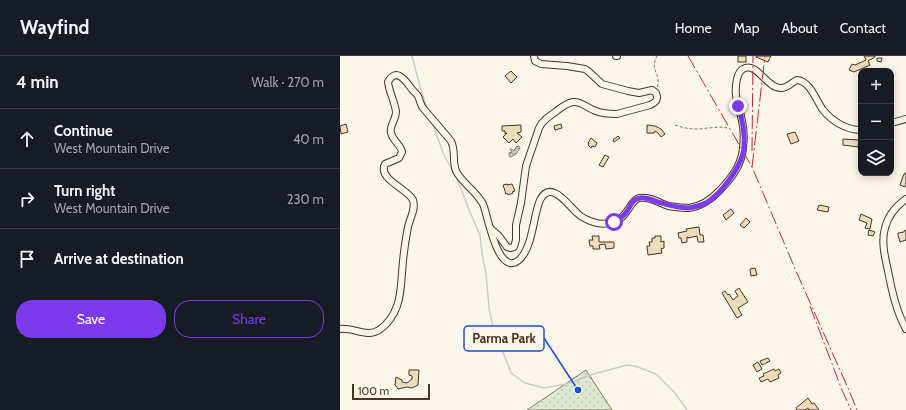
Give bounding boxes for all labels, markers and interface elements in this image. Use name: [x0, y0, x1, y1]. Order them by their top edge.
text: Wayfind: [20, 16, 89, 39]
text: Home: [675, 19, 712, 37]
text: Map: [734, 19, 759, 37]
text: About: [781, 19, 818, 37]
text: Contact: [840, 19, 886, 37]
map controls: [858, 68, 894, 176]
button: +: [858, 68, 894, 104]
text: 4 min: [16, 72, 59, 92]
text: Walk · 270 m: [252, 74, 324, 90]
route end: [729, 97, 747, 115]
button: −: [858, 104, 894, 140]
text: Continue: [54, 122, 113, 140]
icon: ahead: [16, 128, 38, 150]
text: 40 m: [293, 131, 324, 147]
text: West Mountain Drive: [54, 140, 169, 156]
button: layers: [858, 140, 894, 176]
text: Turn right: [54, 182, 115, 200]
icon: right: [16, 188, 38, 210]
text: 230 m: [287, 191, 324, 207]
text: West Mountain Drive: [54, 200, 169, 216]
route start: [605, 213, 623, 231]
icon: arrive: [16, 248, 38, 270]
text: Arrive at destination: [54, 250, 184, 268]
button: Save: [16, 300, 166, 338]
button: Share: [174, 300, 324, 338]
callout: Parma Park: [464, 326, 544, 351]
text: Parma Park: [472, 330, 537, 346]
scale bar: [352, 382, 430, 401]
text: 100 m: [358, 384, 389, 398]

